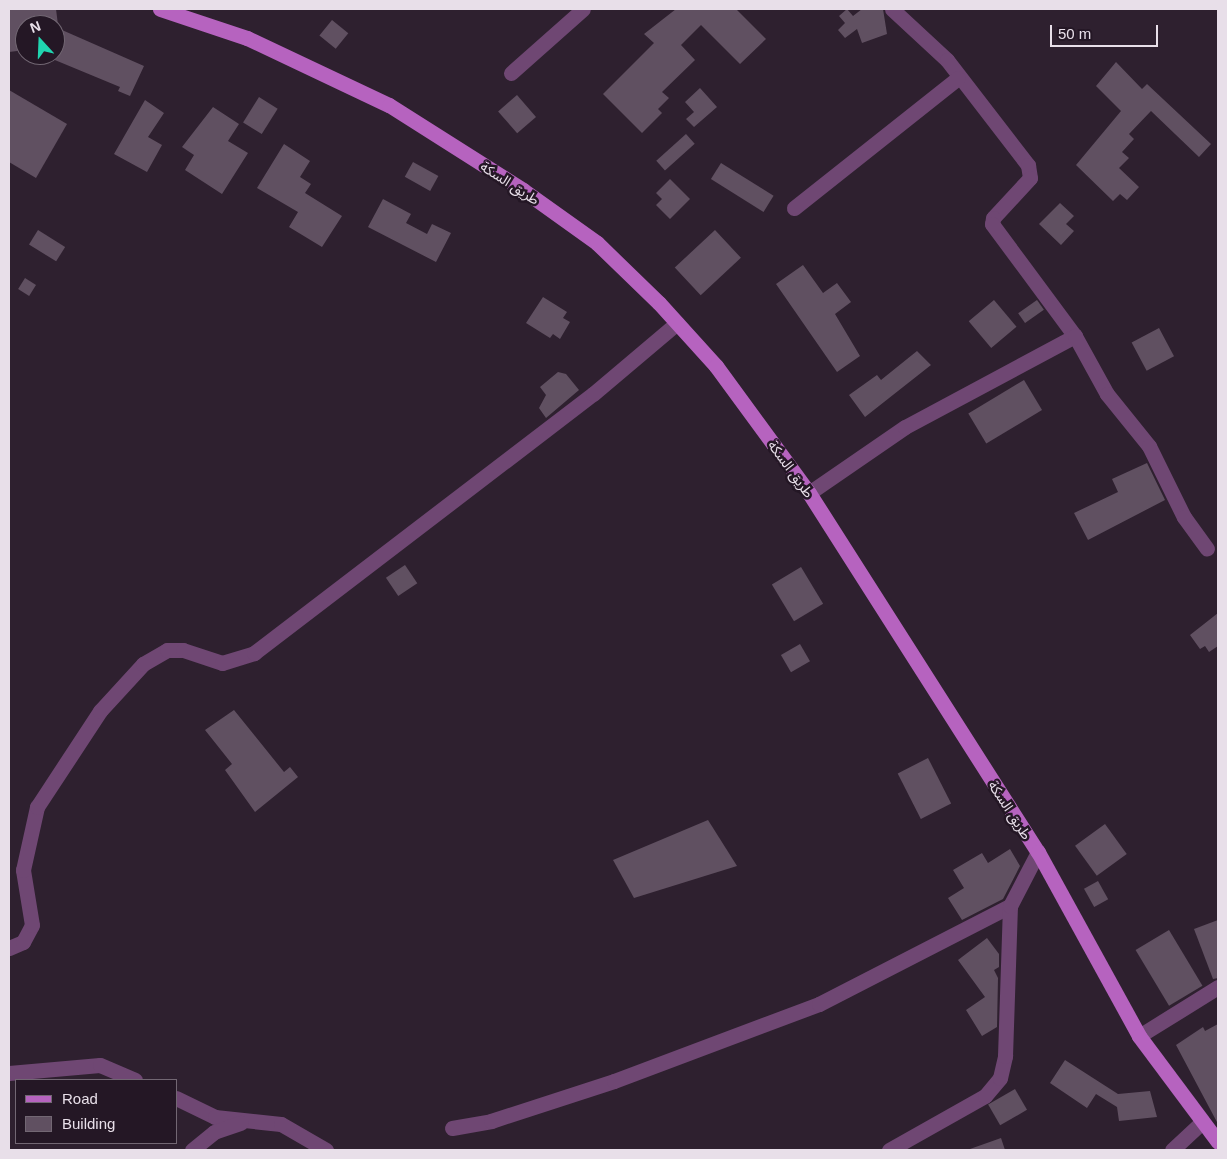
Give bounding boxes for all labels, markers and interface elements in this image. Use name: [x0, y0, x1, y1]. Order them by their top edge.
north arrow: [15, 15, 65, 65]
scale bar: [1052, 15, 1160, 47]
text: N: [28, 18, 43, 36]
text: 50 m: [1058, 25, 1091, 42]
street label: طريق السكة: [477, 158, 543, 208]
street label: طريق السكة: [765, 437, 817, 501]
street label: طريق السكة: [985, 777, 1035, 843]
legend: [15, 1079, 178, 1144]
text: Road: [62, 1090, 98, 1107]
text: Building: [62, 1115, 115, 1132]

